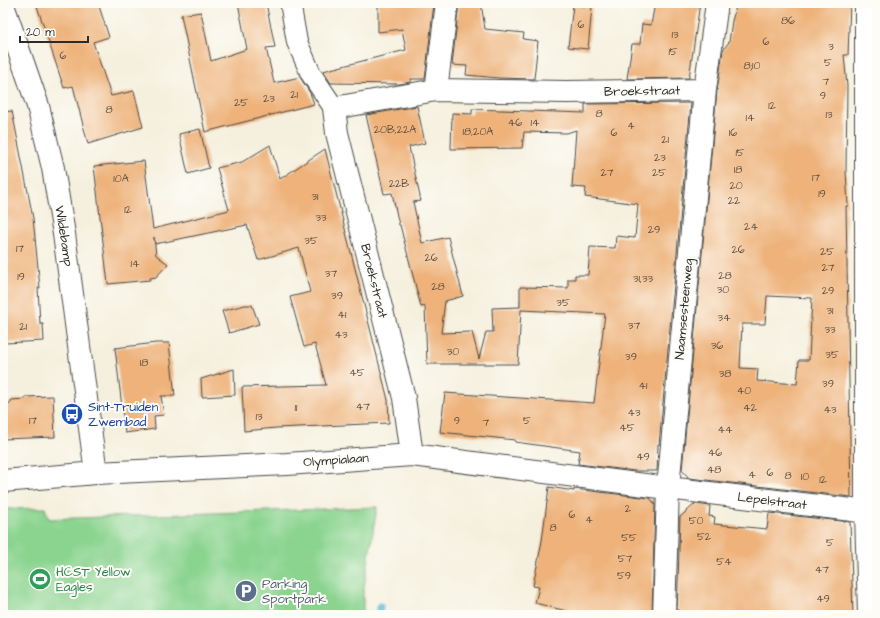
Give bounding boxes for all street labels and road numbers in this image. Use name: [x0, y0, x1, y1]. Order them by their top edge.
street label: Broekstraat: [604, 81, 681, 101]
street label: Wildebamp: [50, 204, 78, 268]
street label: Broekstraat: [356, 242, 392, 321]
street label: Naamsesteenweg: [671, 257, 698, 361]
street label: Olympialaan: [303, 449, 370, 472]
street label: Lepelstraat: [736, 488, 808, 514]

